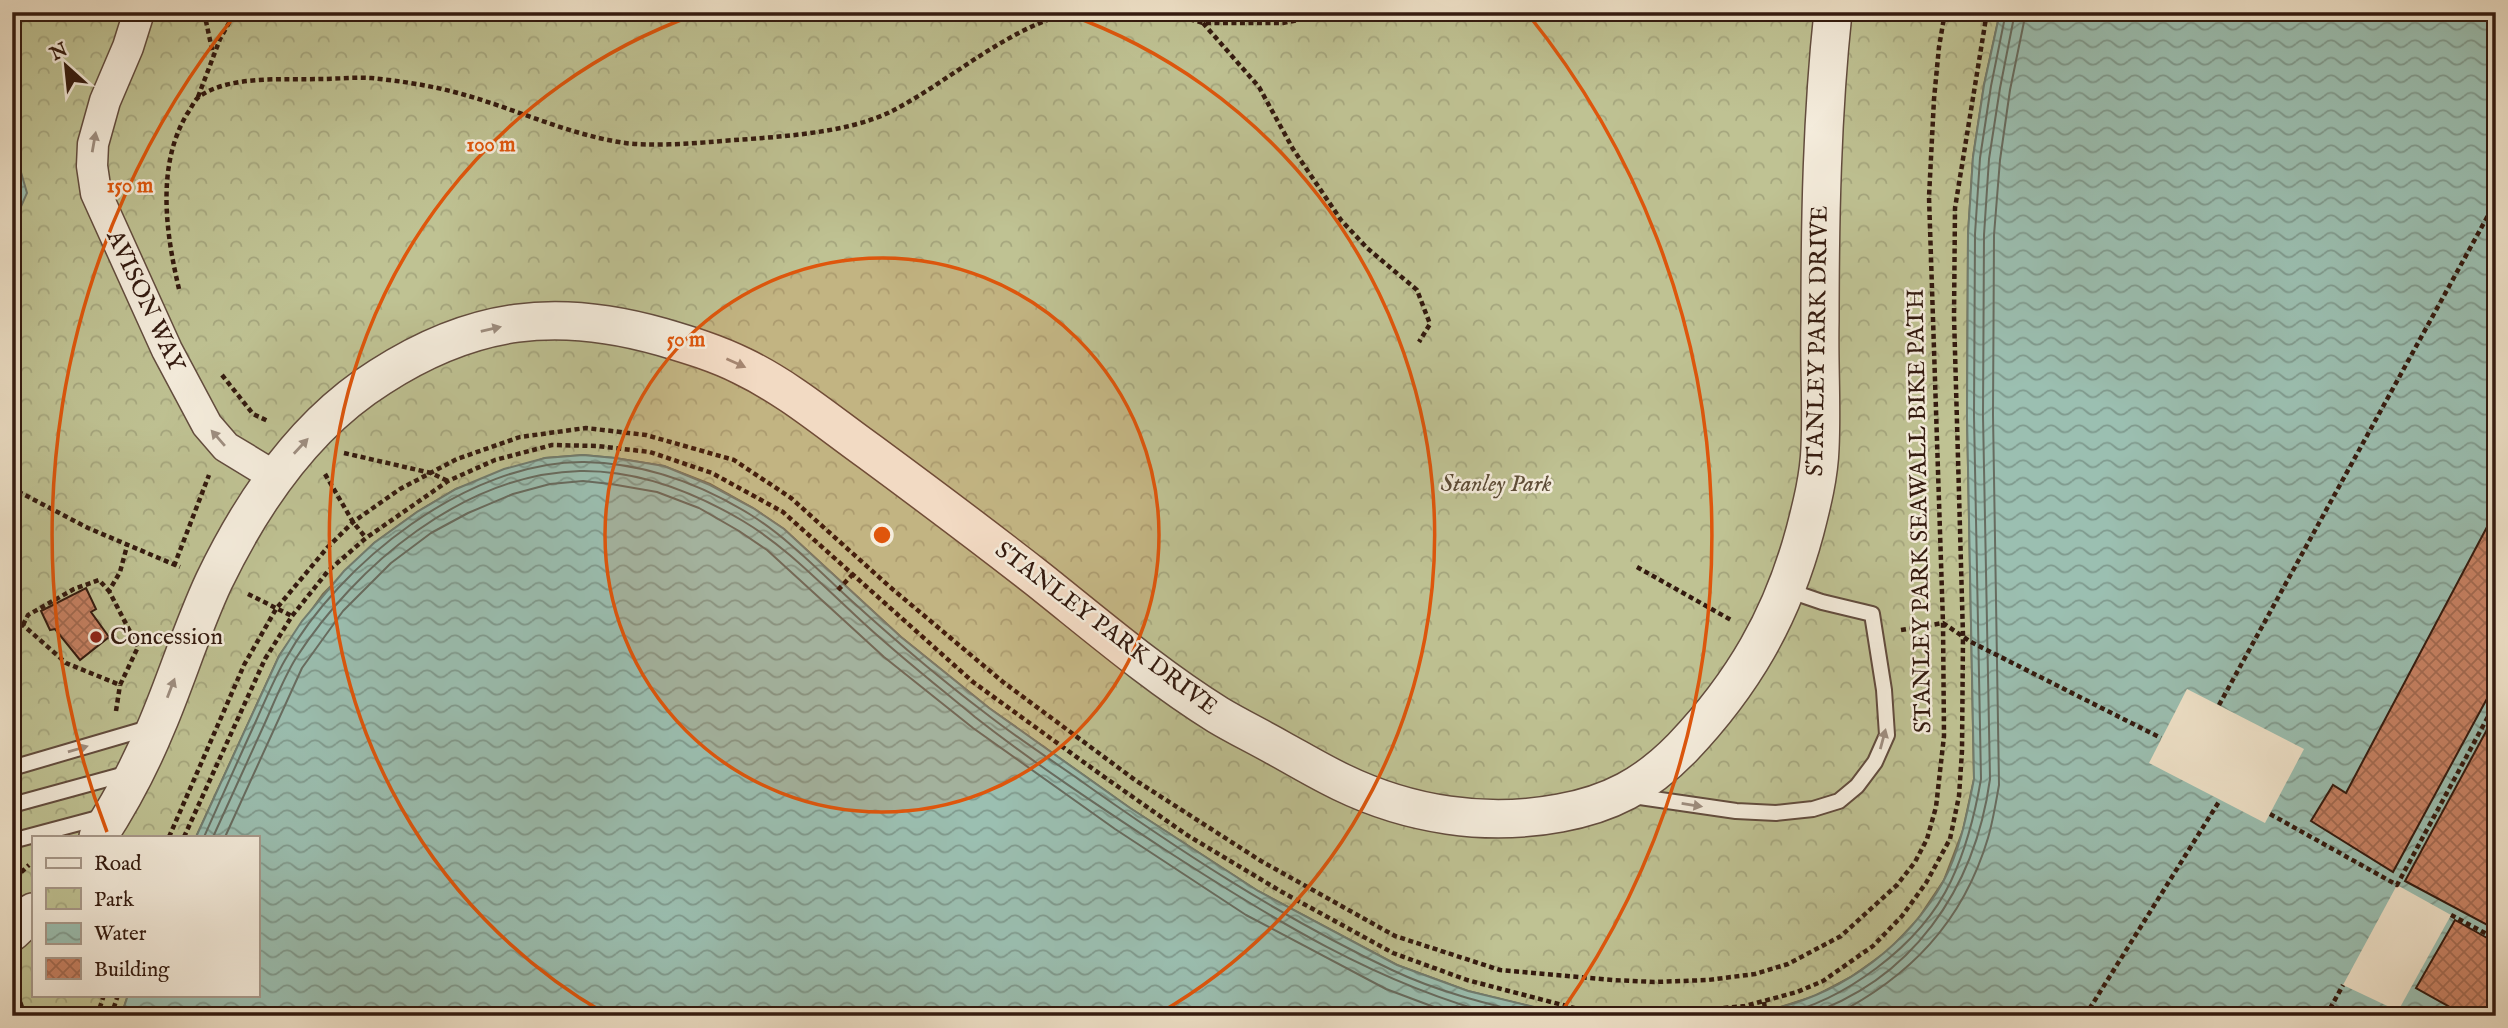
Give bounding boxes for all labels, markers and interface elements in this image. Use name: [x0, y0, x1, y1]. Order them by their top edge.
north arrow: [32, 32, 102, 102]
text: N: [46, 38, 72, 68]
one-way arrow: [89, 131, 100, 153]
text: 100 m: [466, 132, 516, 159]
text: 150 m: [107, 173, 154, 200]
street label: STANLEY PARK DRIVE: [1800, 205, 1836, 477]
street label: AVISON WAY: [98, 224, 192, 378]
street label: STANLEY PARK SEAWALL BIKE PATH: [1901, 288, 1939, 734]
one-way arrow: [480, 323, 502, 334]
text: 50 m: [667, 327, 706, 354]
one-way arrow: [725, 358, 746, 369]
one-way arrow: [210, 429, 226, 447]
one-way arrow: [292, 438, 308, 455]
park label: Stanley Park: [1440, 469, 1552, 500]
centre of rings: [870, 523, 894, 547]
street label: STANLEY PARK DRIVE: [988, 535, 1224, 723]
place label: Concession: [110, 622, 223, 653]
marker: Concession: [88, 629, 104, 645]
one-way arrow: [166, 678, 177, 699]
one-way arrow: [1878, 727, 1889, 749]
one-way arrow: [68, 743, 89, 753]
one-way arrow: [1681, 799, 1703, 810]
legend: [32, 836, 259, 996]
text: Road: [94, 851, 142, 878]
text: Park: [94, 887, 135, 914]
text: Water: [94, 921, 147, 948]
text: Building: [94, 957, 170, 984]

